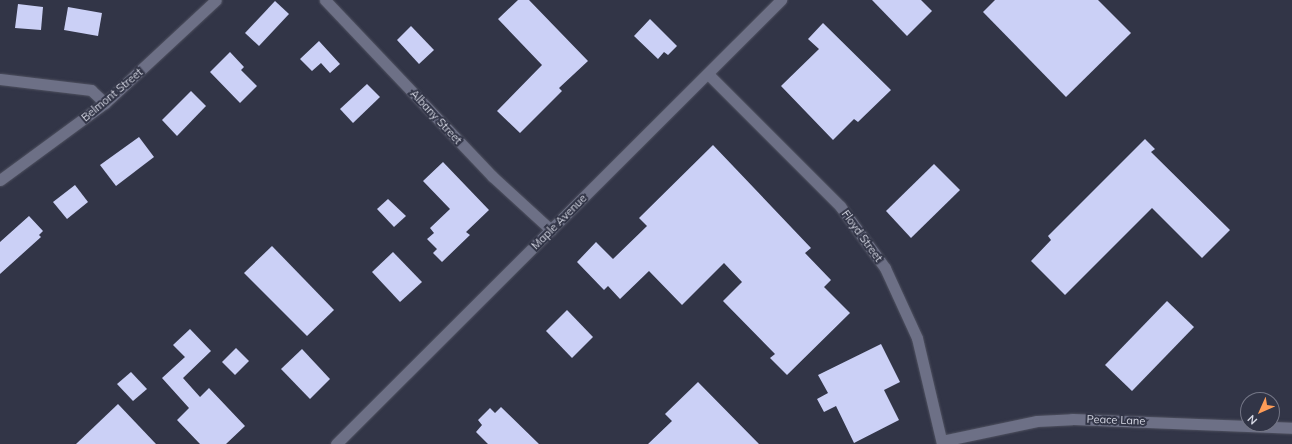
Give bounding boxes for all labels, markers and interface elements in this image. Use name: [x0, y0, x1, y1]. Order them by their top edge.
street label: Belmont Street: [79, 66, 145, 124]
street label: Albany Street: [407, 87, 465, 147]
street label: Maple Avenue: [529, 192, 589, 252]
street label: Floyd Street: [839, 208, 885, 264]
north arrow: [1240, 392, 1280, 432]
street label: Peace Lane: [1086, 412, 1146, 428]
text: N: [1244, 412, 1260, 428]

